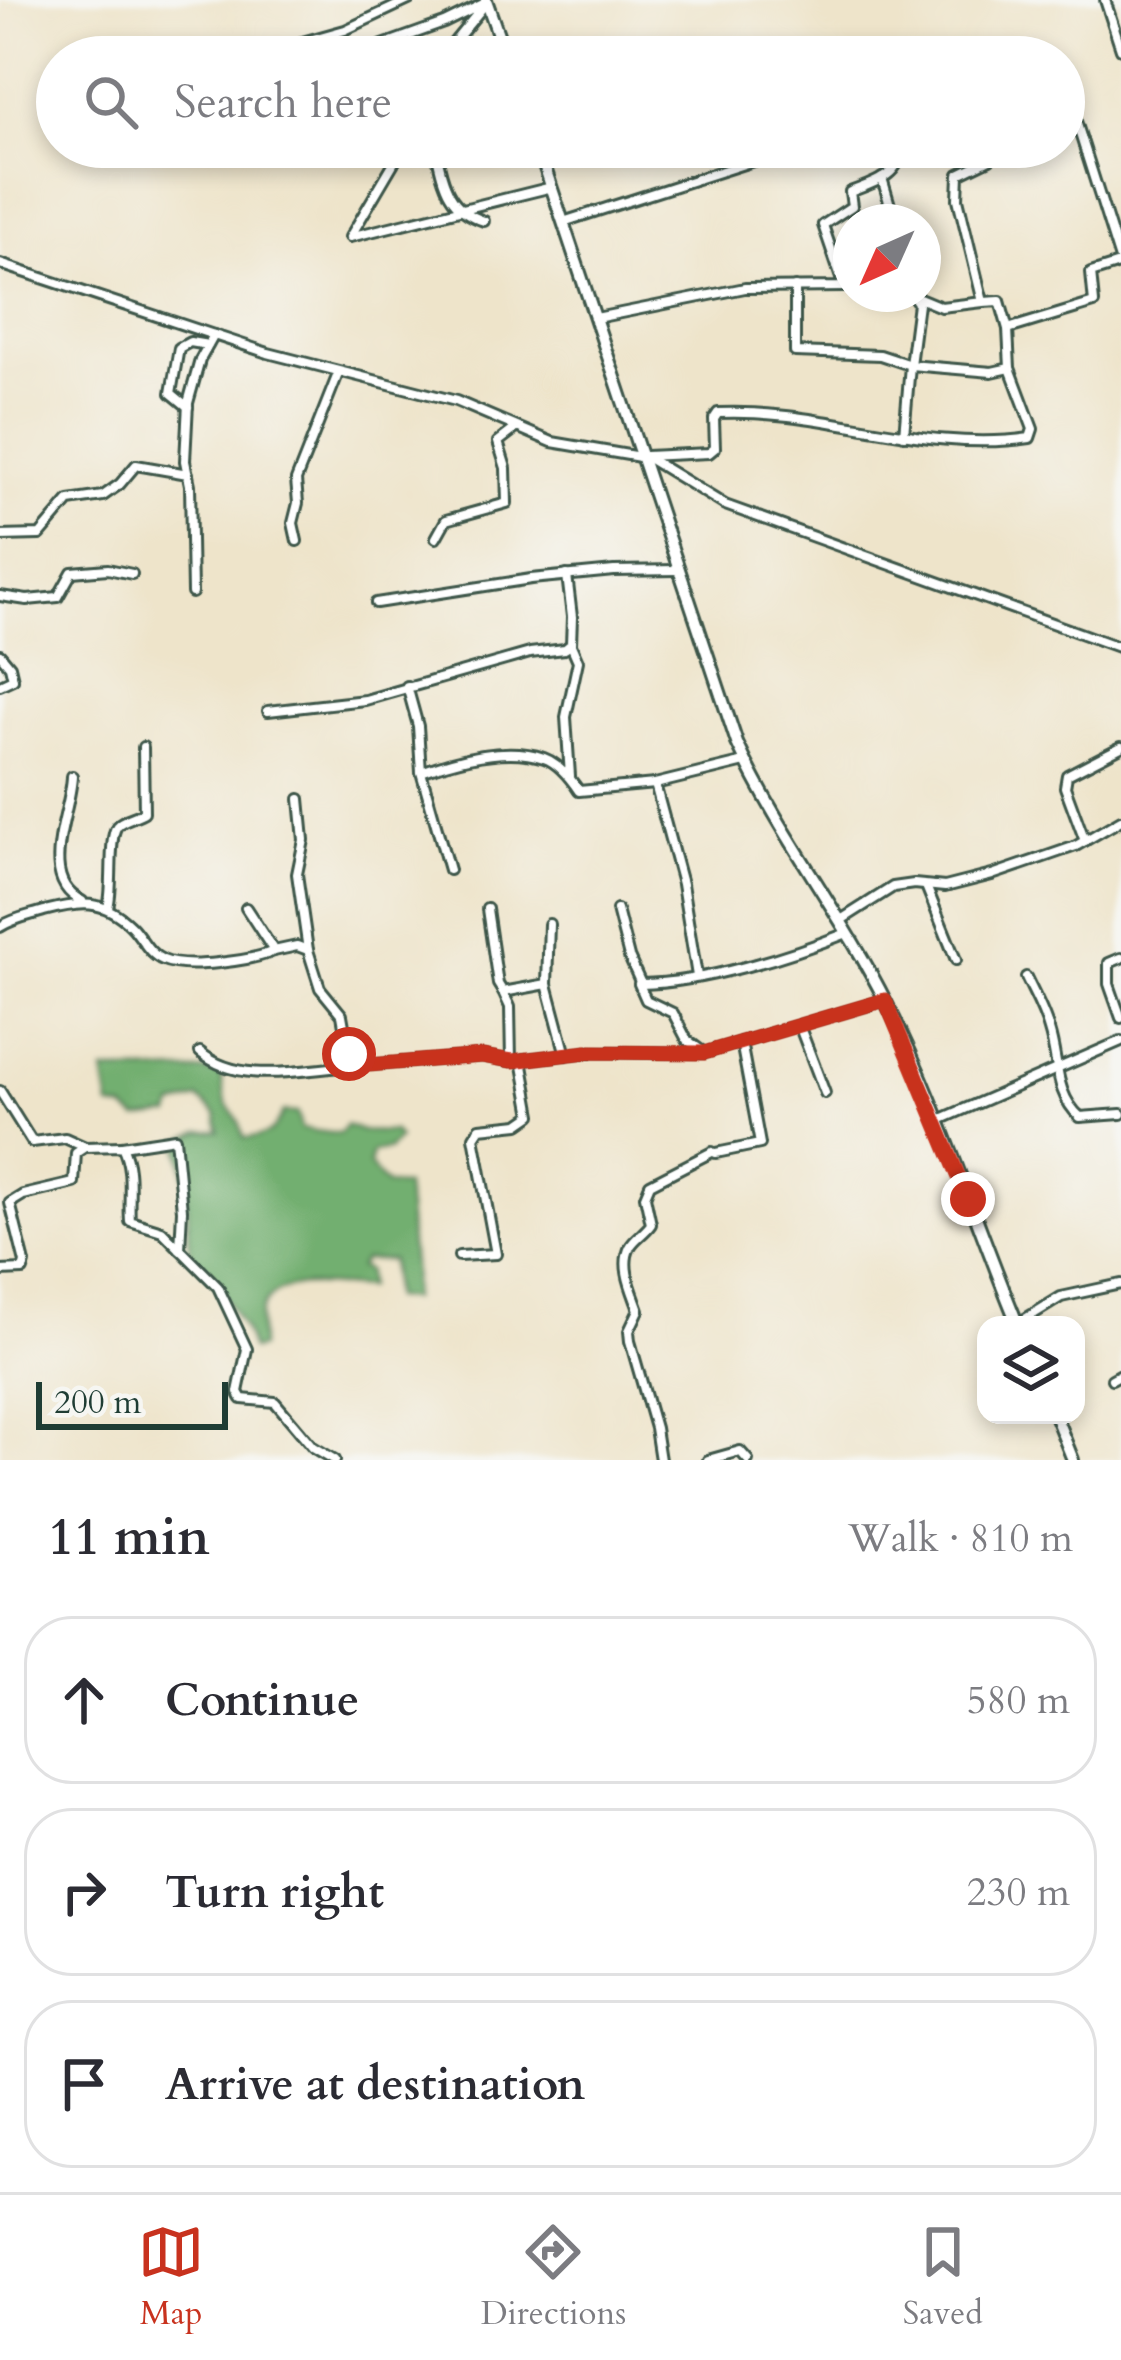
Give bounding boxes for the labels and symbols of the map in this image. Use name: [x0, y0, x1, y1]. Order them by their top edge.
north arrow: [833, 204, 941, 312]
route start: [322, 1027, 376, 1081]
route end: [941, 1172, 995, 1226]
scale bar: [36, 1376, 228, 1429]

